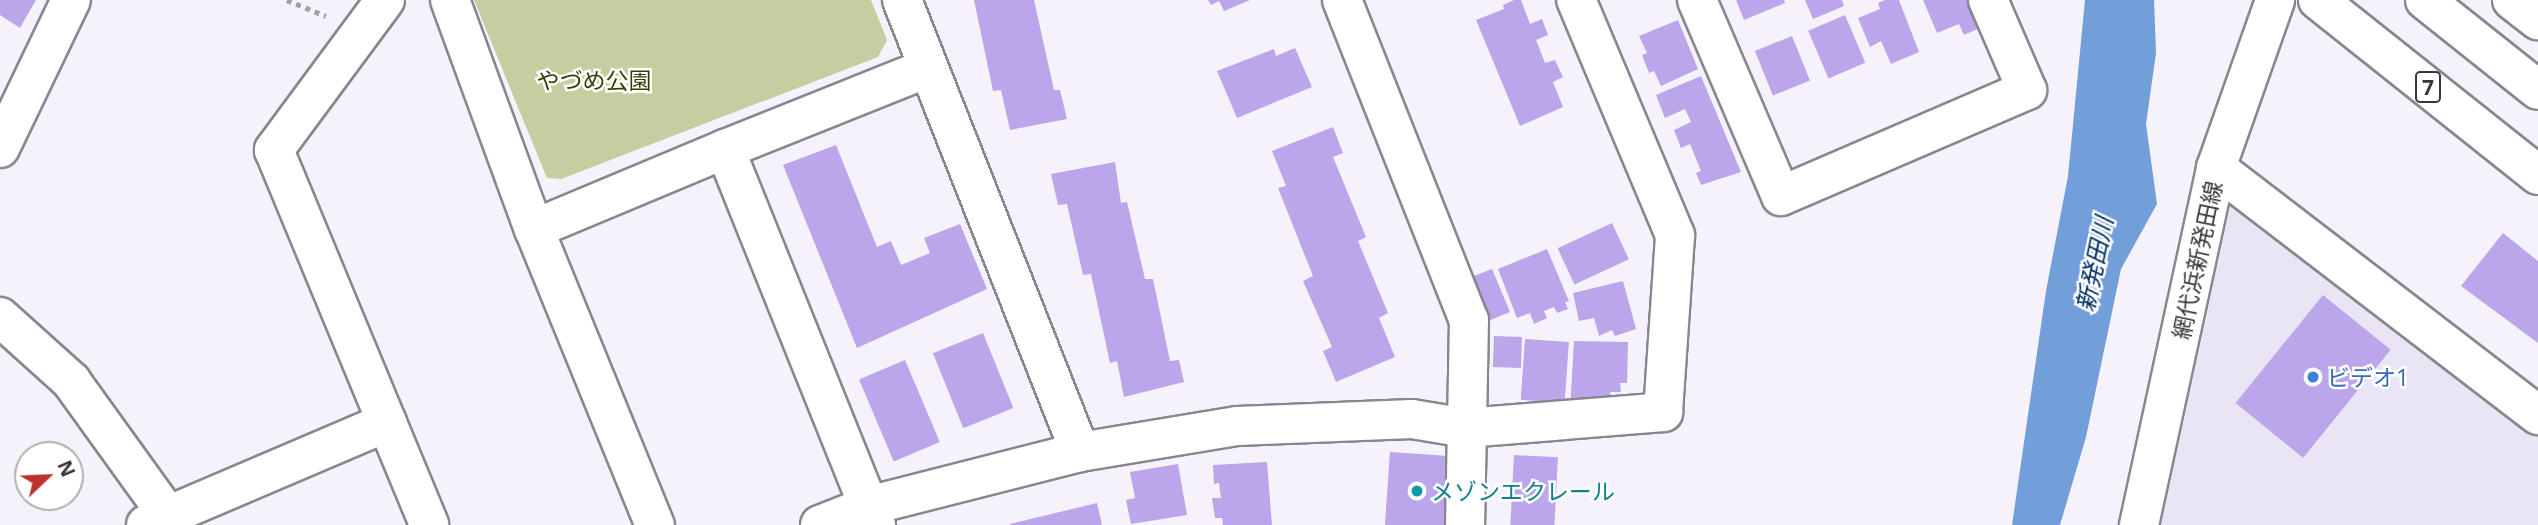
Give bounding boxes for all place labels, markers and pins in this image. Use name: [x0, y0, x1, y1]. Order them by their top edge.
place label: ビデオ1: [2327, 363, 2409, 391]
marker: ビデオ1: [2305, 369, 2321, 385]
place label: メゾンエクレール: [1431, 477, 1615, 505]
marker: メゾンエクレール: [1409, 483, 1425, 499]

